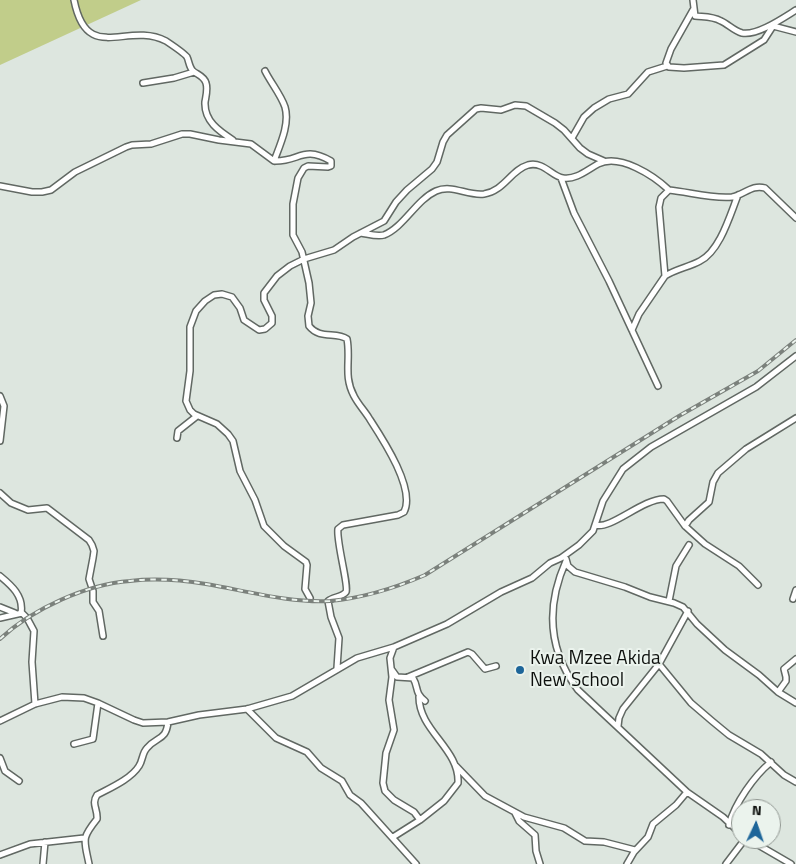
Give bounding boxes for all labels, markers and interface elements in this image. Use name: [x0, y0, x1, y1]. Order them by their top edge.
place label: Kwa Mzee Akida New School: [530, 648, 660, 692]
marker: Kwa Mzee Akida New School: [514, 664, 526, 676]
north arrow: [731, 799, 781, 849]
text: N: [751, 799, 762, 820]

